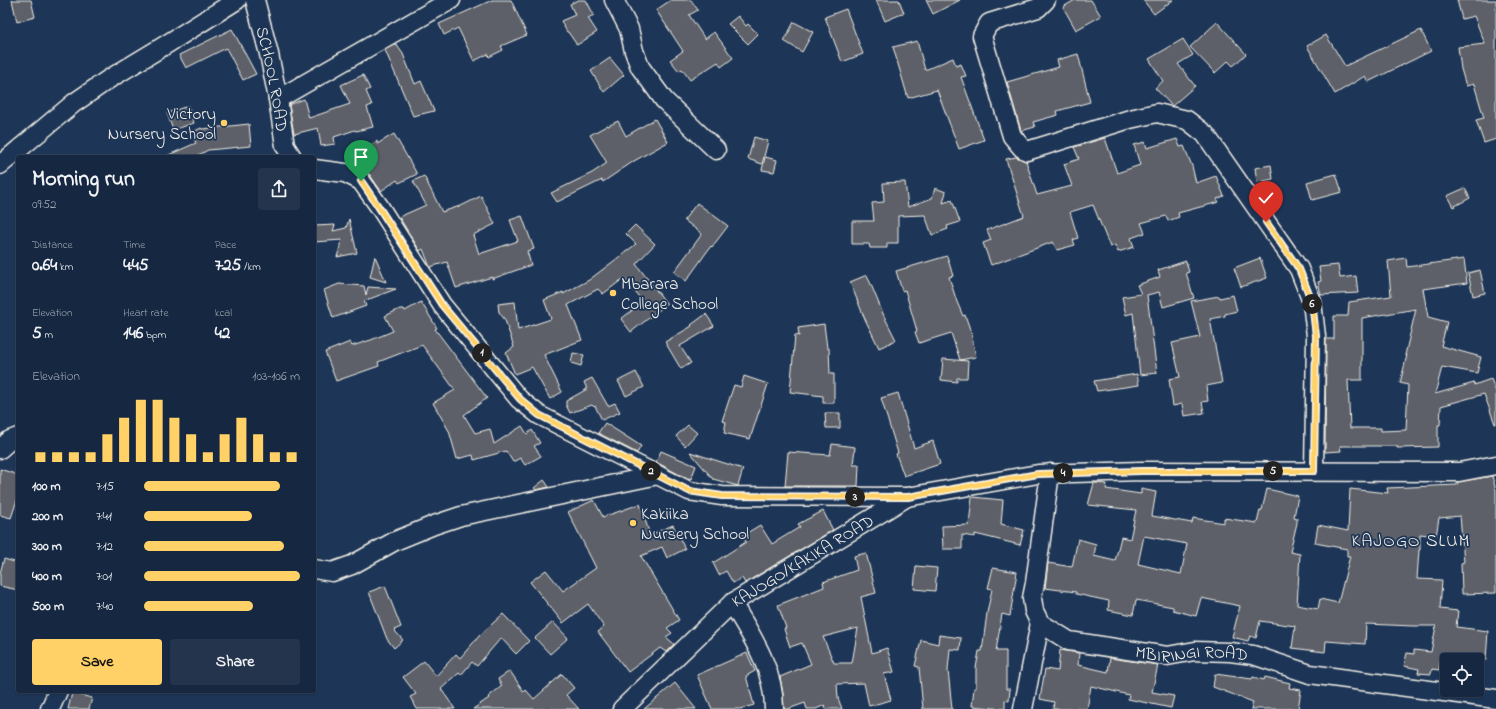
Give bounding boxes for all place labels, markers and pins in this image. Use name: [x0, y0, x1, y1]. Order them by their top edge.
place label: Victory Nursery School: [108, 102, 216, 148]
marker: Victory Nursery School: [219, 118, 229, 128]
pin: [344, 140, 378, 181]
pin: [1249, 181, 1283, 222]
place label: Mbarara College School: [621, 272, 718, 319]
marker: Mbarara College School: [608, 288, 618, 298]
pin: 6: [1302, 294, 1322, 314]
pin: 1: [472, 343, 492, 363]
pin: 2: [641, 461, 661, 481]
pin: 5: [1263, 461, 1283, 481]
pin: 4: [1053, 463, 1073, 483]
pin: 3: [845, 487, 865, 507]
place label: Kakiika Nursery School: [641, 502, 749, 548]
marker: Kakiika Nursery School: [628, 518, 638, 528]

